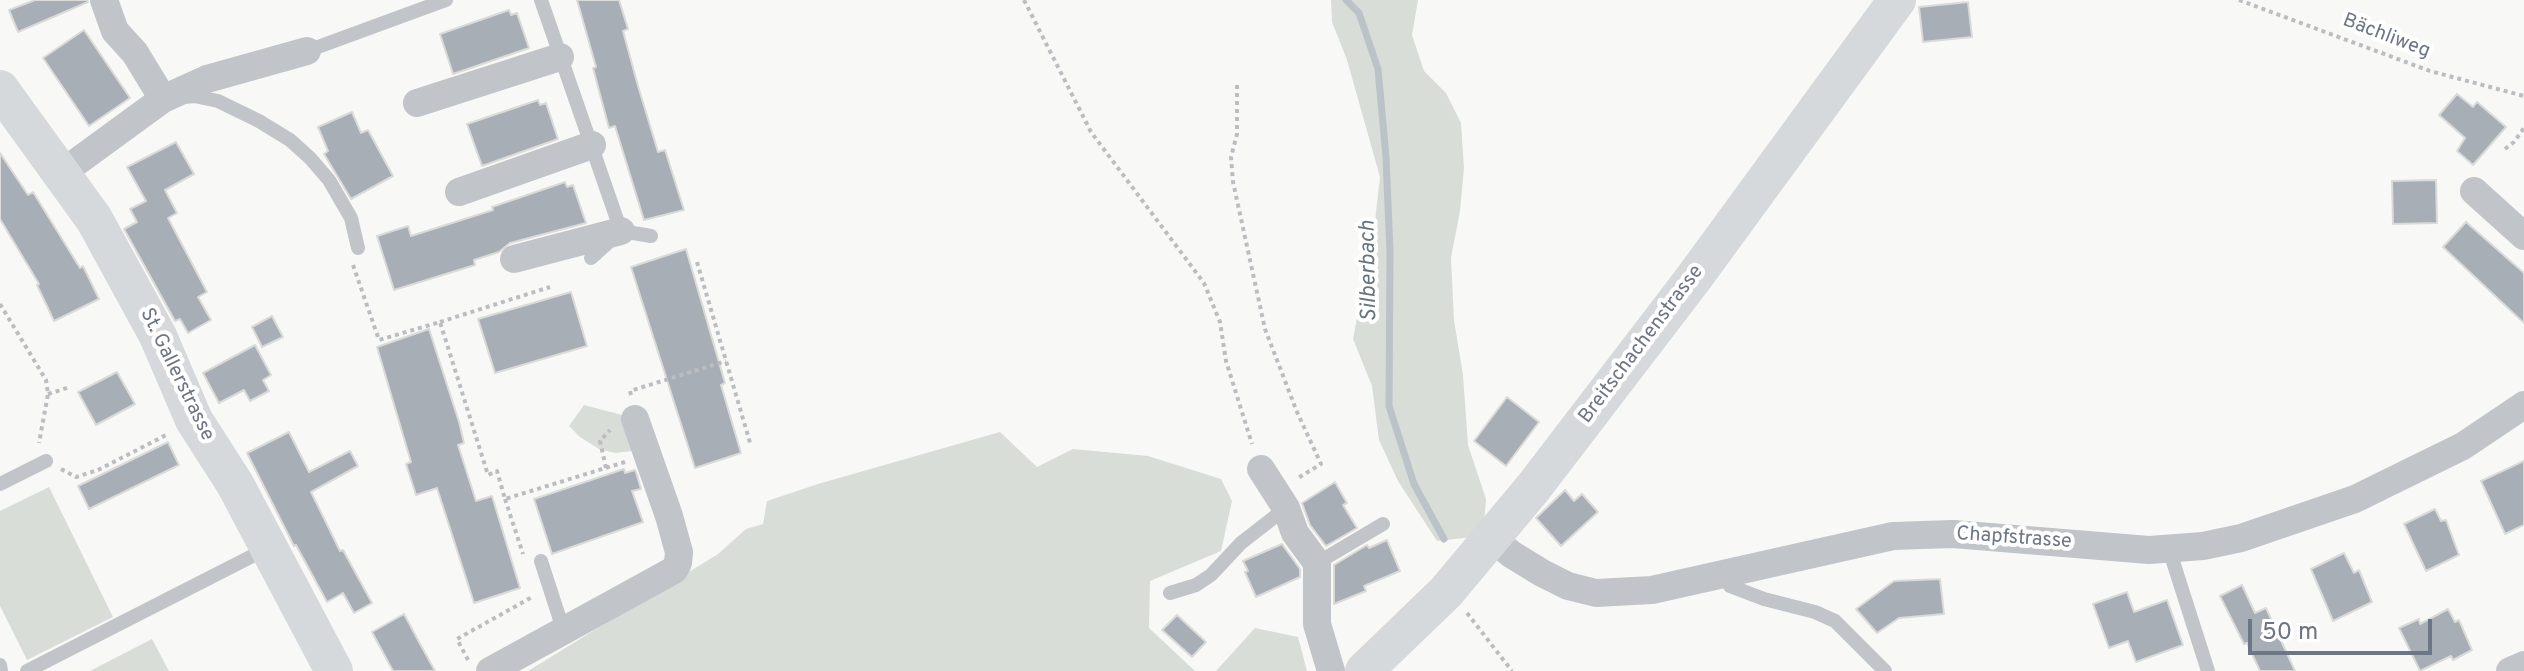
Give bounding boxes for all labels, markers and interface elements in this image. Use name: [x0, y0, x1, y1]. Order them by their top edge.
street label: Bächliweg: [2339, 9, 2433, 65]
water label: Silberbach: [1356, 220, 1384, 322]
street label: Breitschachenstrasse: [1575, 261, 1709, 429]
street label: St. Gallerstrasse: [134, 305, 218, 445]
street label: Chapfstrasse: [1956, 523, 2072, 555]
scale bar: [2252, 603, 2436, 653]
text: 50 m: [2262, 618, 2318, 648]

